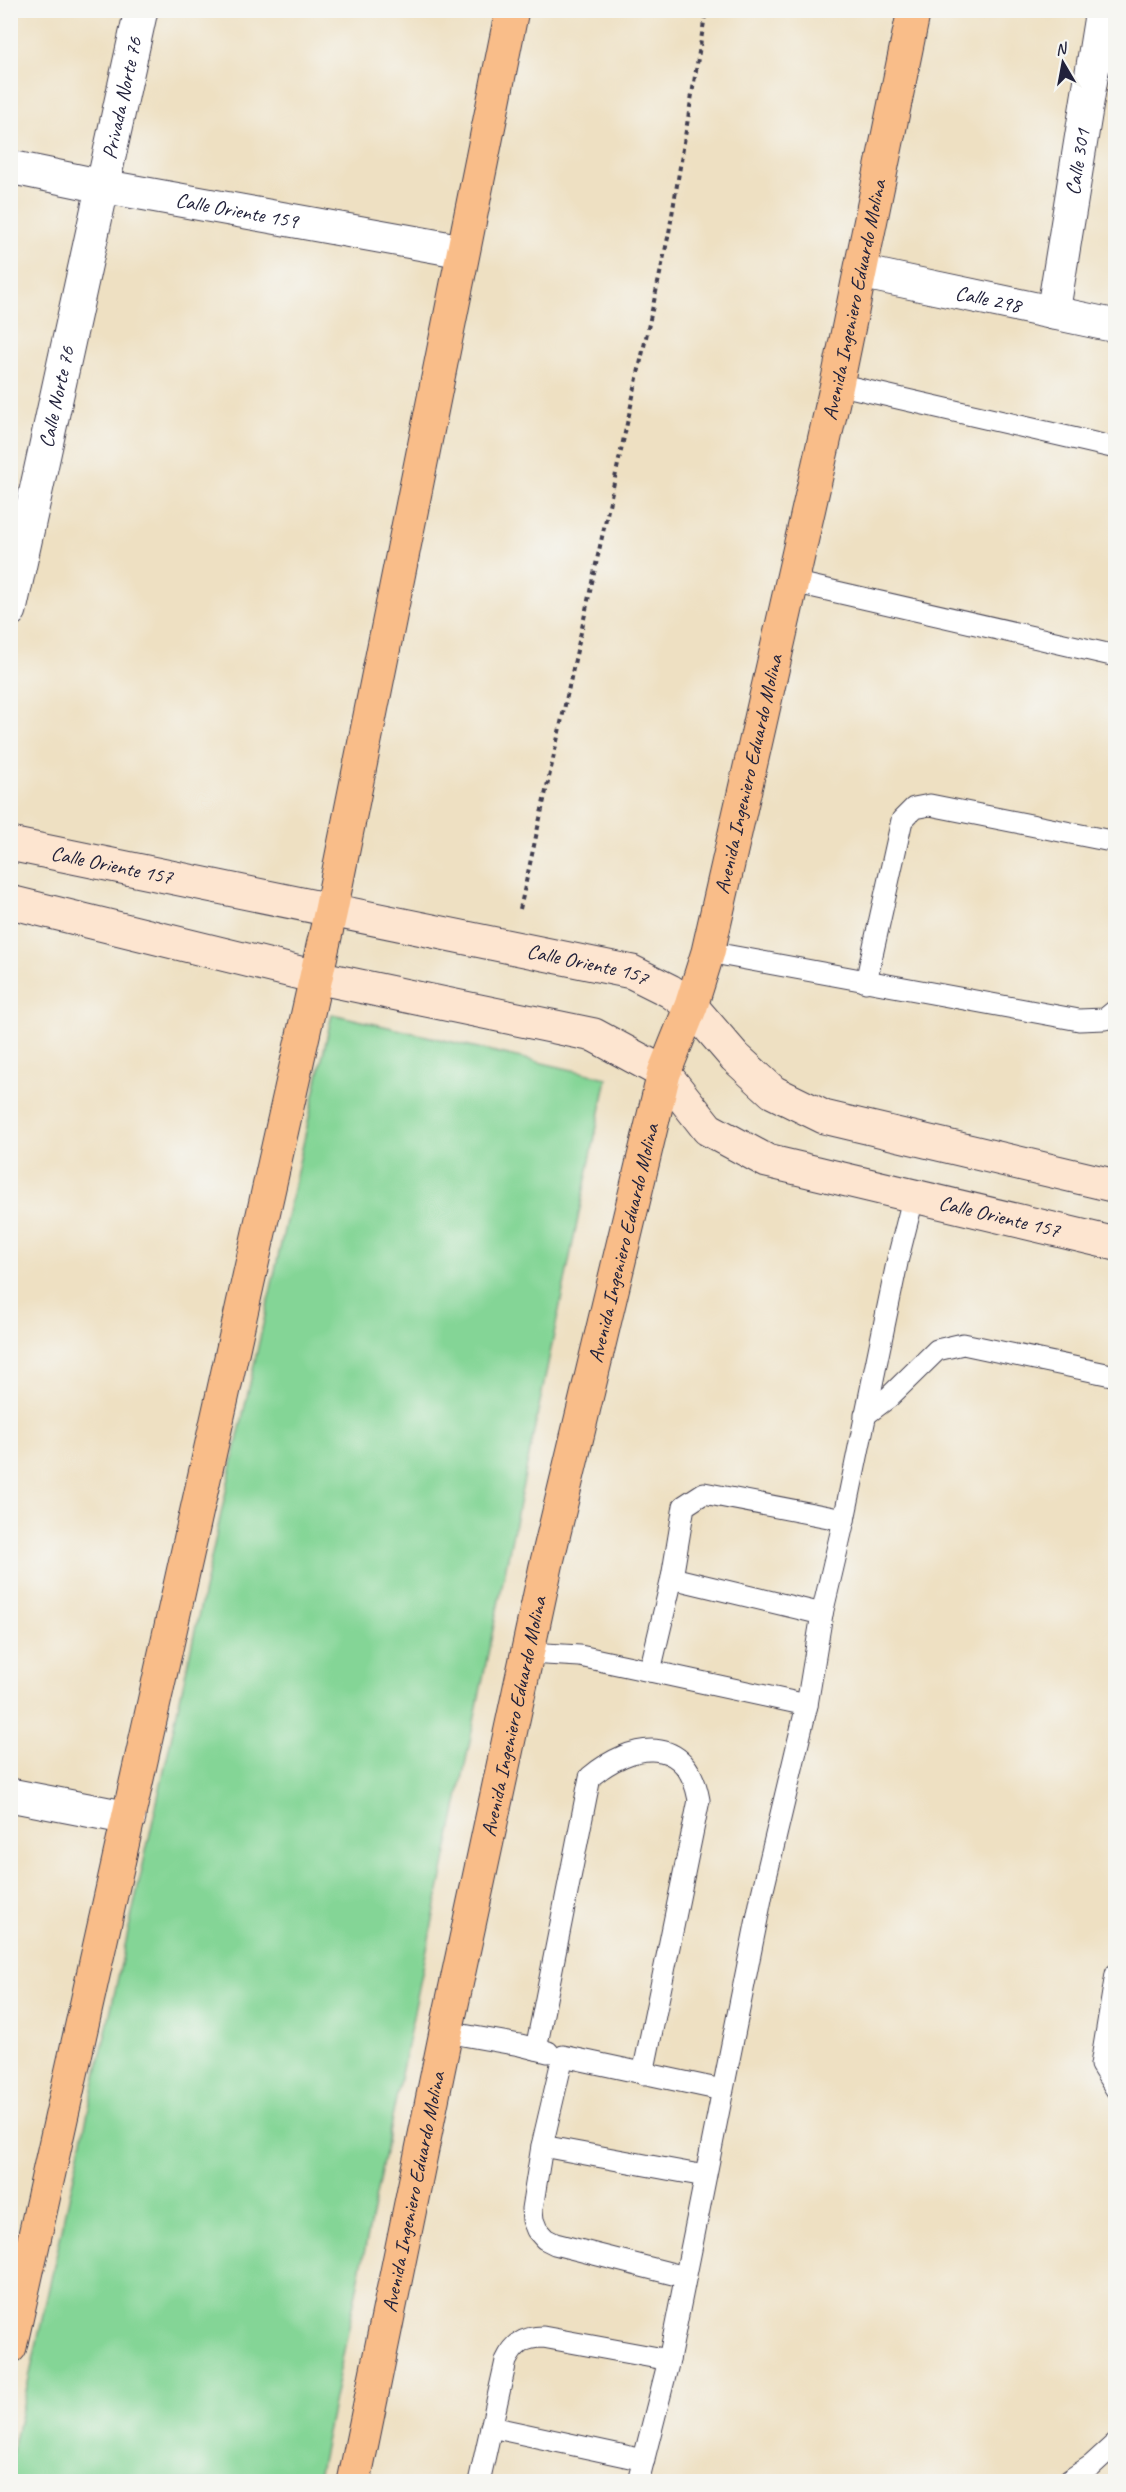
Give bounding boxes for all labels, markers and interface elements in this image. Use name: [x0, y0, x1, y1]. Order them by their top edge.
north arrow: [1033, 33, 1093, 93]
street label: Privada Norte 76: [96, 34, 148, 161]
text: N: [1054, 38, 1070, 60]
street label: Calle 301: [1059, 126, 1096, 197]
street label: Avenida Ingeniero Eduardo Molina: [816, 176, 892, 422]
street label: Calle Oriente 159: [174, 187, 302, 234]
street label: Calle 298: [953, 279, 1026, 319]
street label: Calle Norte 76: [33, 343, 80, 450]
street label: Avenida Ingeniero Eduardo Molina: [709, 650, 789, 896]
street label: Calle Oriente 157: [49, 840, 177, 890]
street label: Calle Oriente 157: [525, 938, 654, 992]
street label: Avenida Ingeniero Eduardo Molina: [582, 1119, 665, 1365]
street label: Calle Oriente 157: [936, 1189, 1064, 1244]
street label: Avenida Ingeniero Eduardo Molina: [475, 1592, 552, 1839]
street label: Avenida Ingeniero Eduardo Molina: [376, 2068, 451, 2314]

